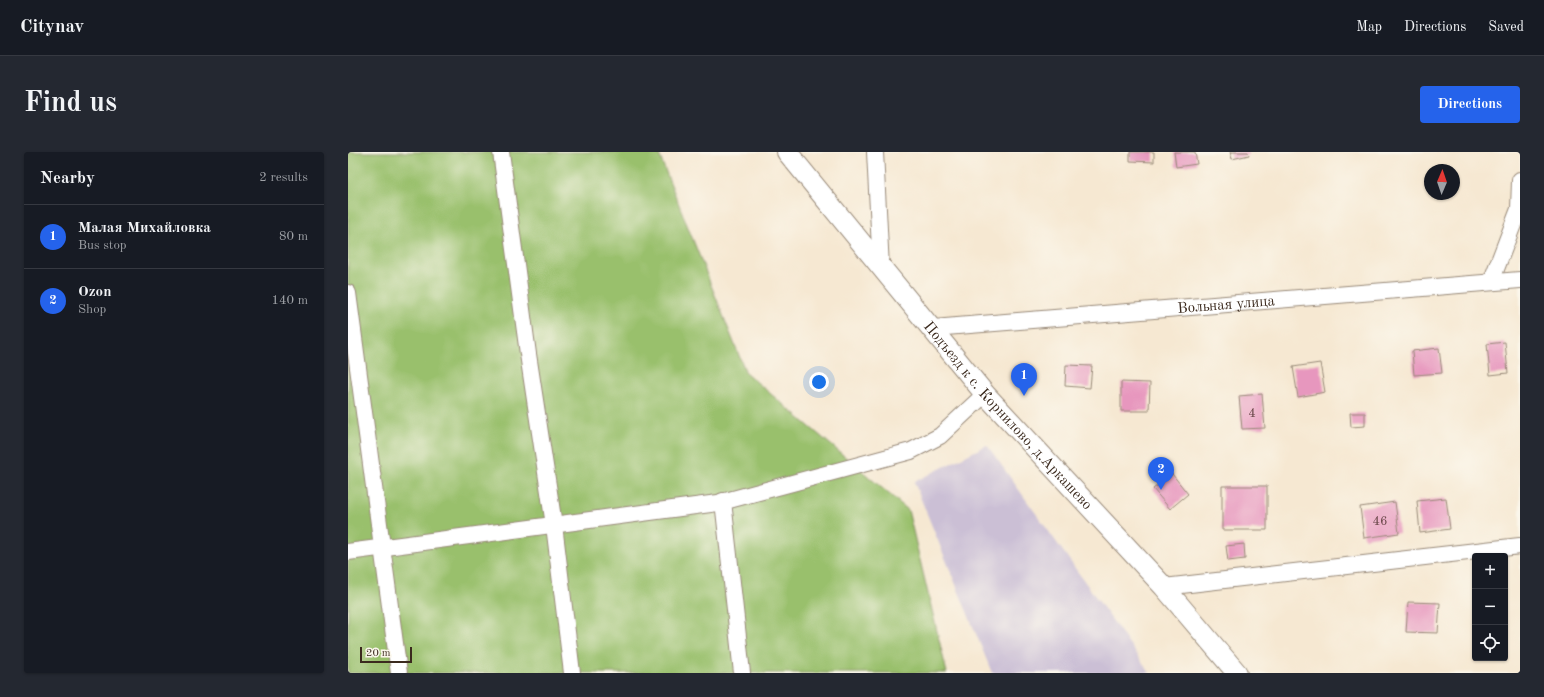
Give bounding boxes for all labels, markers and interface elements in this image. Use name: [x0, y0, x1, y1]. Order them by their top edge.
text: Citynav: [20, 18, 84, 37]
text: Map: [1356, 20, 1382, 34]
text: Directions: [1404, 20, 1466, 34]
text: Saved: [1488, 20, 1524, 34]
button: Directions: [1420, 86, 1520, 123]
text: Find us: [24, 90, 117, 118]
north arrow: [1424, 164, 1460, 200]
text: Nearby: [40, 170, 95, 187]
text: 2 results: [259, 171, 308, 184]
text: Малая Михайловка: [78, 221, 211, 236]
text: 1: [49, 230, 57, 243]
text: 80 m: [279, 230, 308, 243]
text: Bus stop: [78, 239, 127, 252]
text: Ozon: [78, 285, 111, 300]
text: 2: [49, 294, 57, 307]
text: 140 m: [271, 294, 308, 307]
street label: Вольная улица: [1177, 294, 1276, 317]
text: Shop: [78, 303, 106, 316]
street label: Подъезд к с. Корнилово, д.Аркашево: [920, 319, 1094, 513]
pin: 1: [1011, 363, 1037, 396]
your location: [809, 372, 829, 392]
house number: 4: [1248, 407, 1256, 420]
pin: 2: [1148, 457, 1174, 490]
house number: 46: [1372, 515, 1388, 528]
map controls: [1472, 553, 1508, 661]
button: +: [1472, 553, 1508, 589]
button: −: [1472, 589, 1508, 625]
button: locate: [1472, 625, 1508, 661]
scale bar: [360, 645, 412, 664]
text: 20 m: [366, 648, 391, 659]

